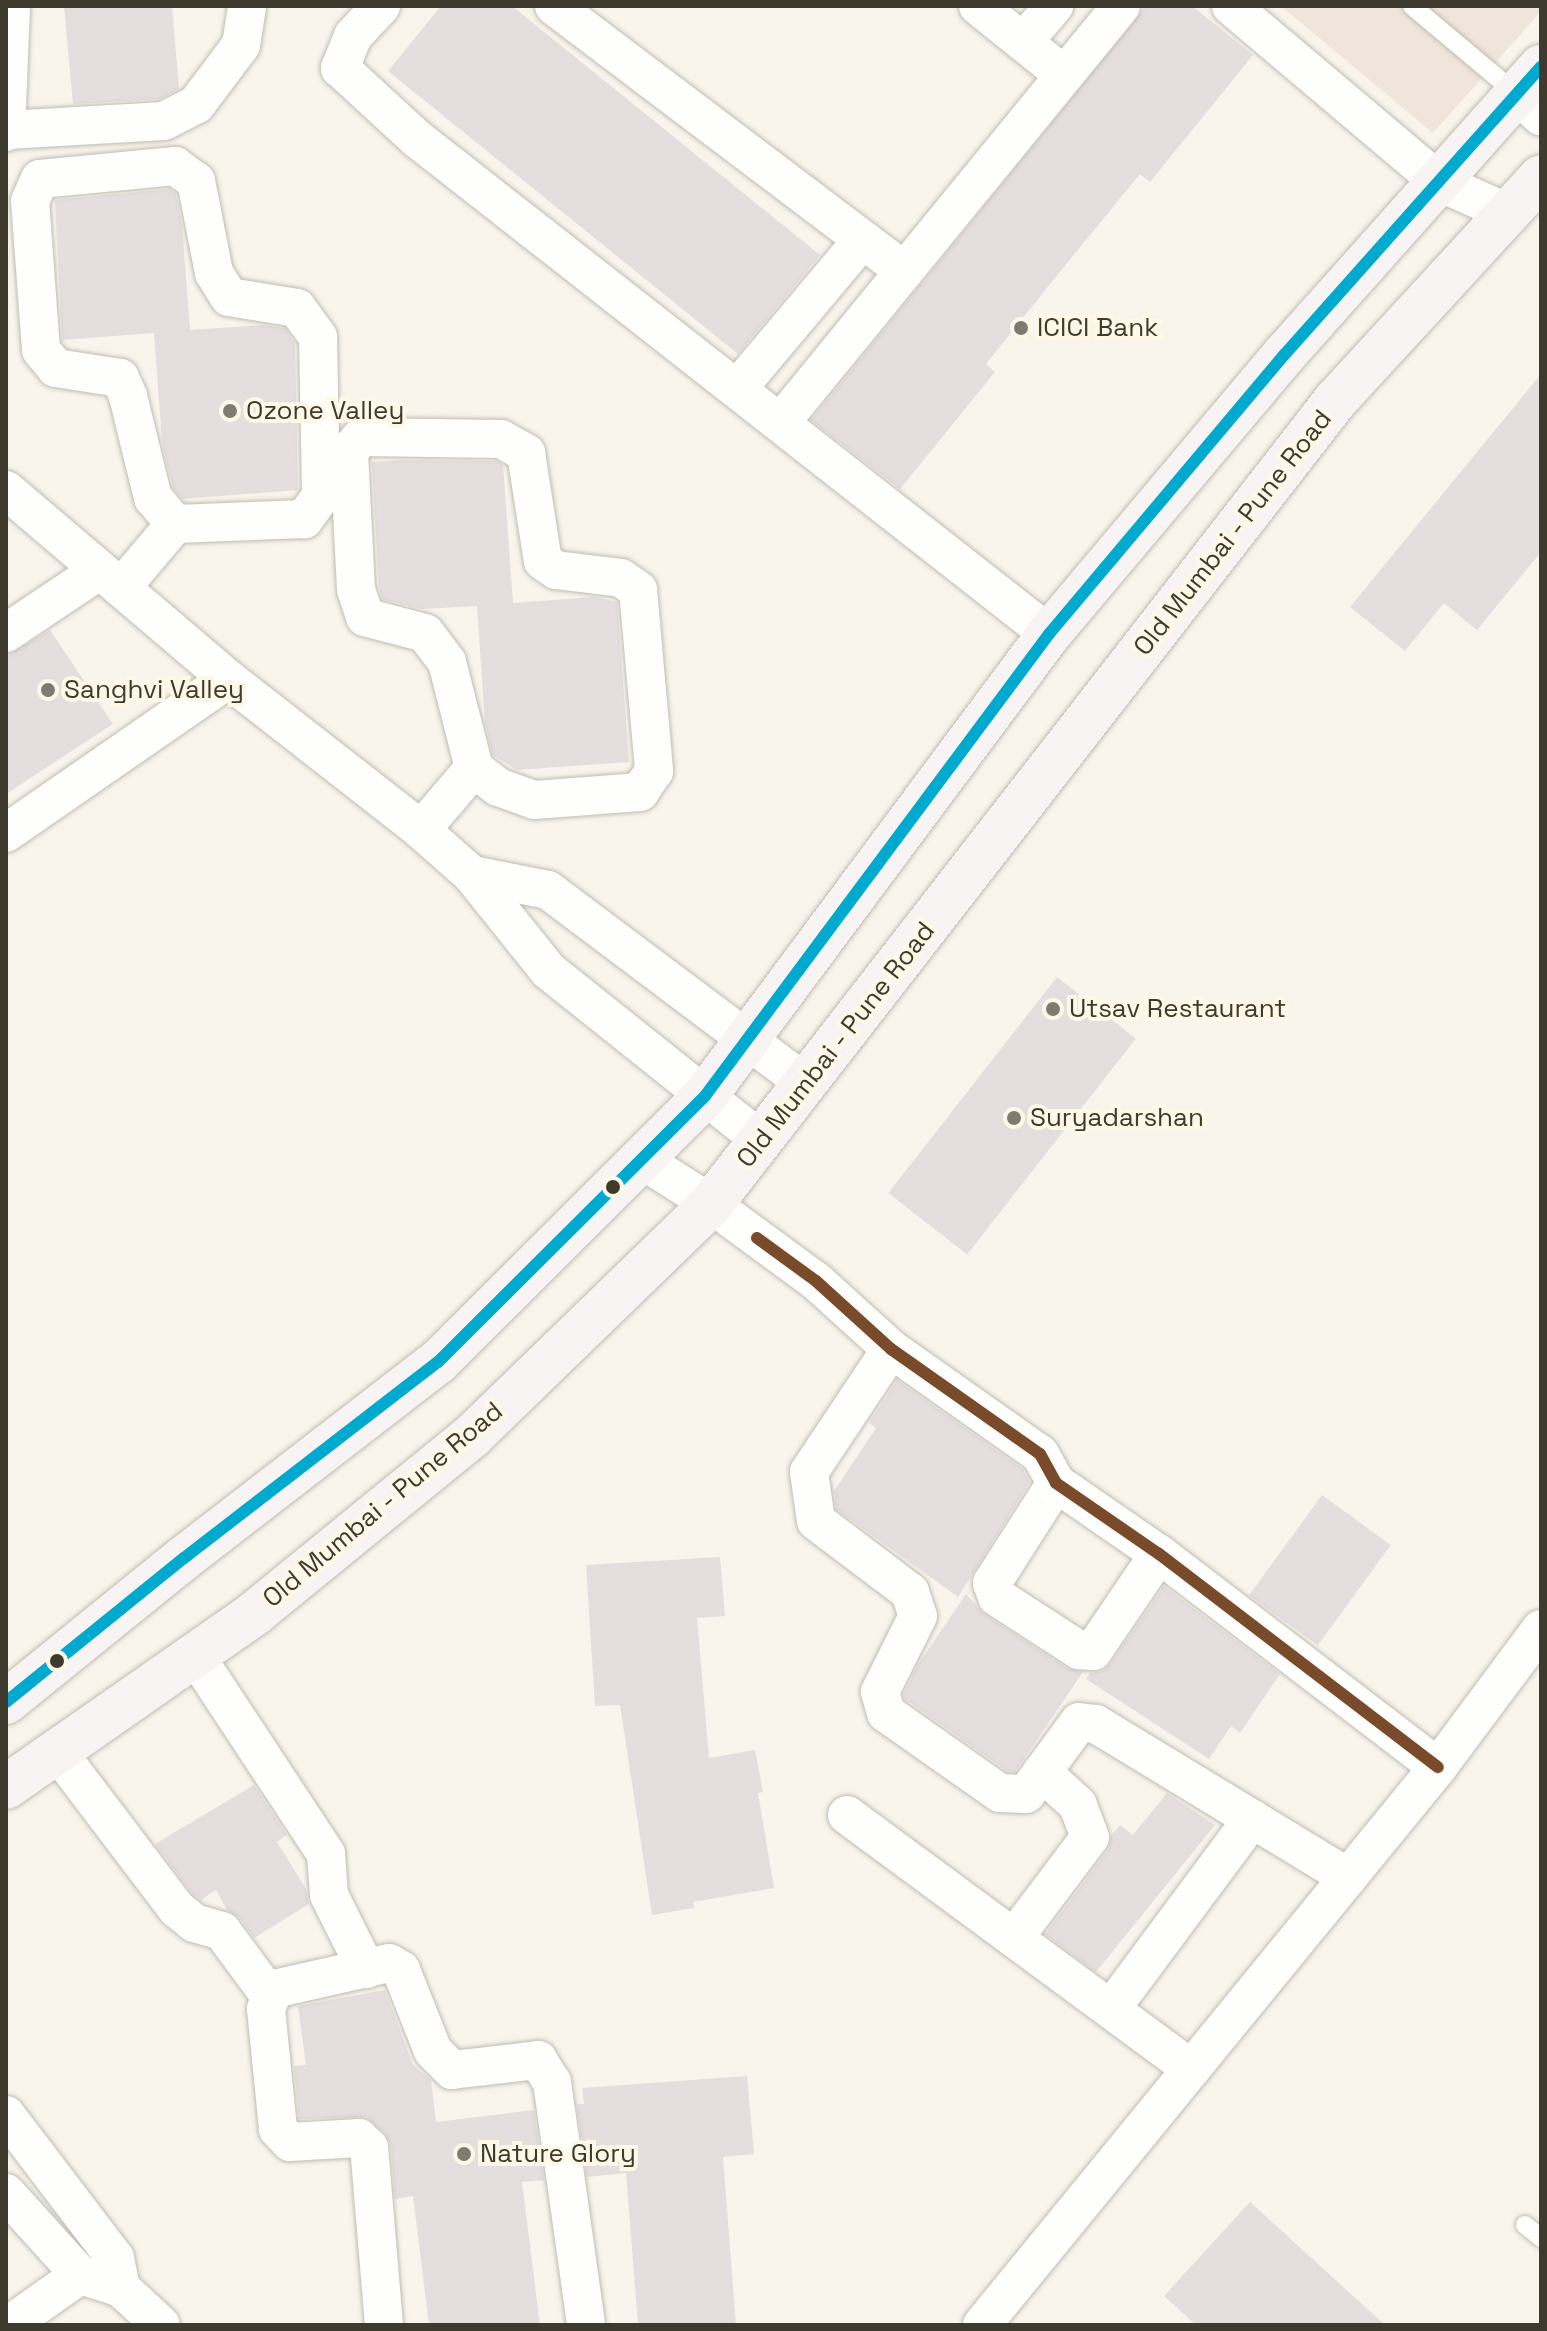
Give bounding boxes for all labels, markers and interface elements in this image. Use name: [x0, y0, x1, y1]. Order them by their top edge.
place label: ICICI Bank: [1037, 312, 1158, 344]
marker: ICICI Bank: [1012, 319, 1030, 337]
place label: Ozone Valley: [246, 395, 405, 427]
marker: Ozone Valley: [221, 402, 239, 420]
street label: Old Mumbai - Pune Road: [1127, 403, 1339, 663]
place label: Sanghvi Valley: [64, 674, 244, 706]
marker: Sanghvi Valley: [39, 681, 57, 699]
street label: Old Mumbai - Pune Road: [730, 915, 942, 1175]
place label: Utsav Restaurant: [1069, 993, 1286, 1025]
marker: Utsav Restaurant: [1044, 1000, 1062, 1018]
place label: Suryadarshan: [1030, 1102, 1204, 1134]
marker: Suryadarshan: [1005, 1109, 1023, 1127]
unlabelled marker: [605, 1179, 621, 1195]
street label: Old Mumbai - Pune Road: [256, 1395, 510, 1615]
unlabelled marker: [49, 1653, 65, 1669]
place label: Nature Glory: [480, 2138, 636, 2170]
marker: Nature Glory: [455, 2145, 473, 2163]

